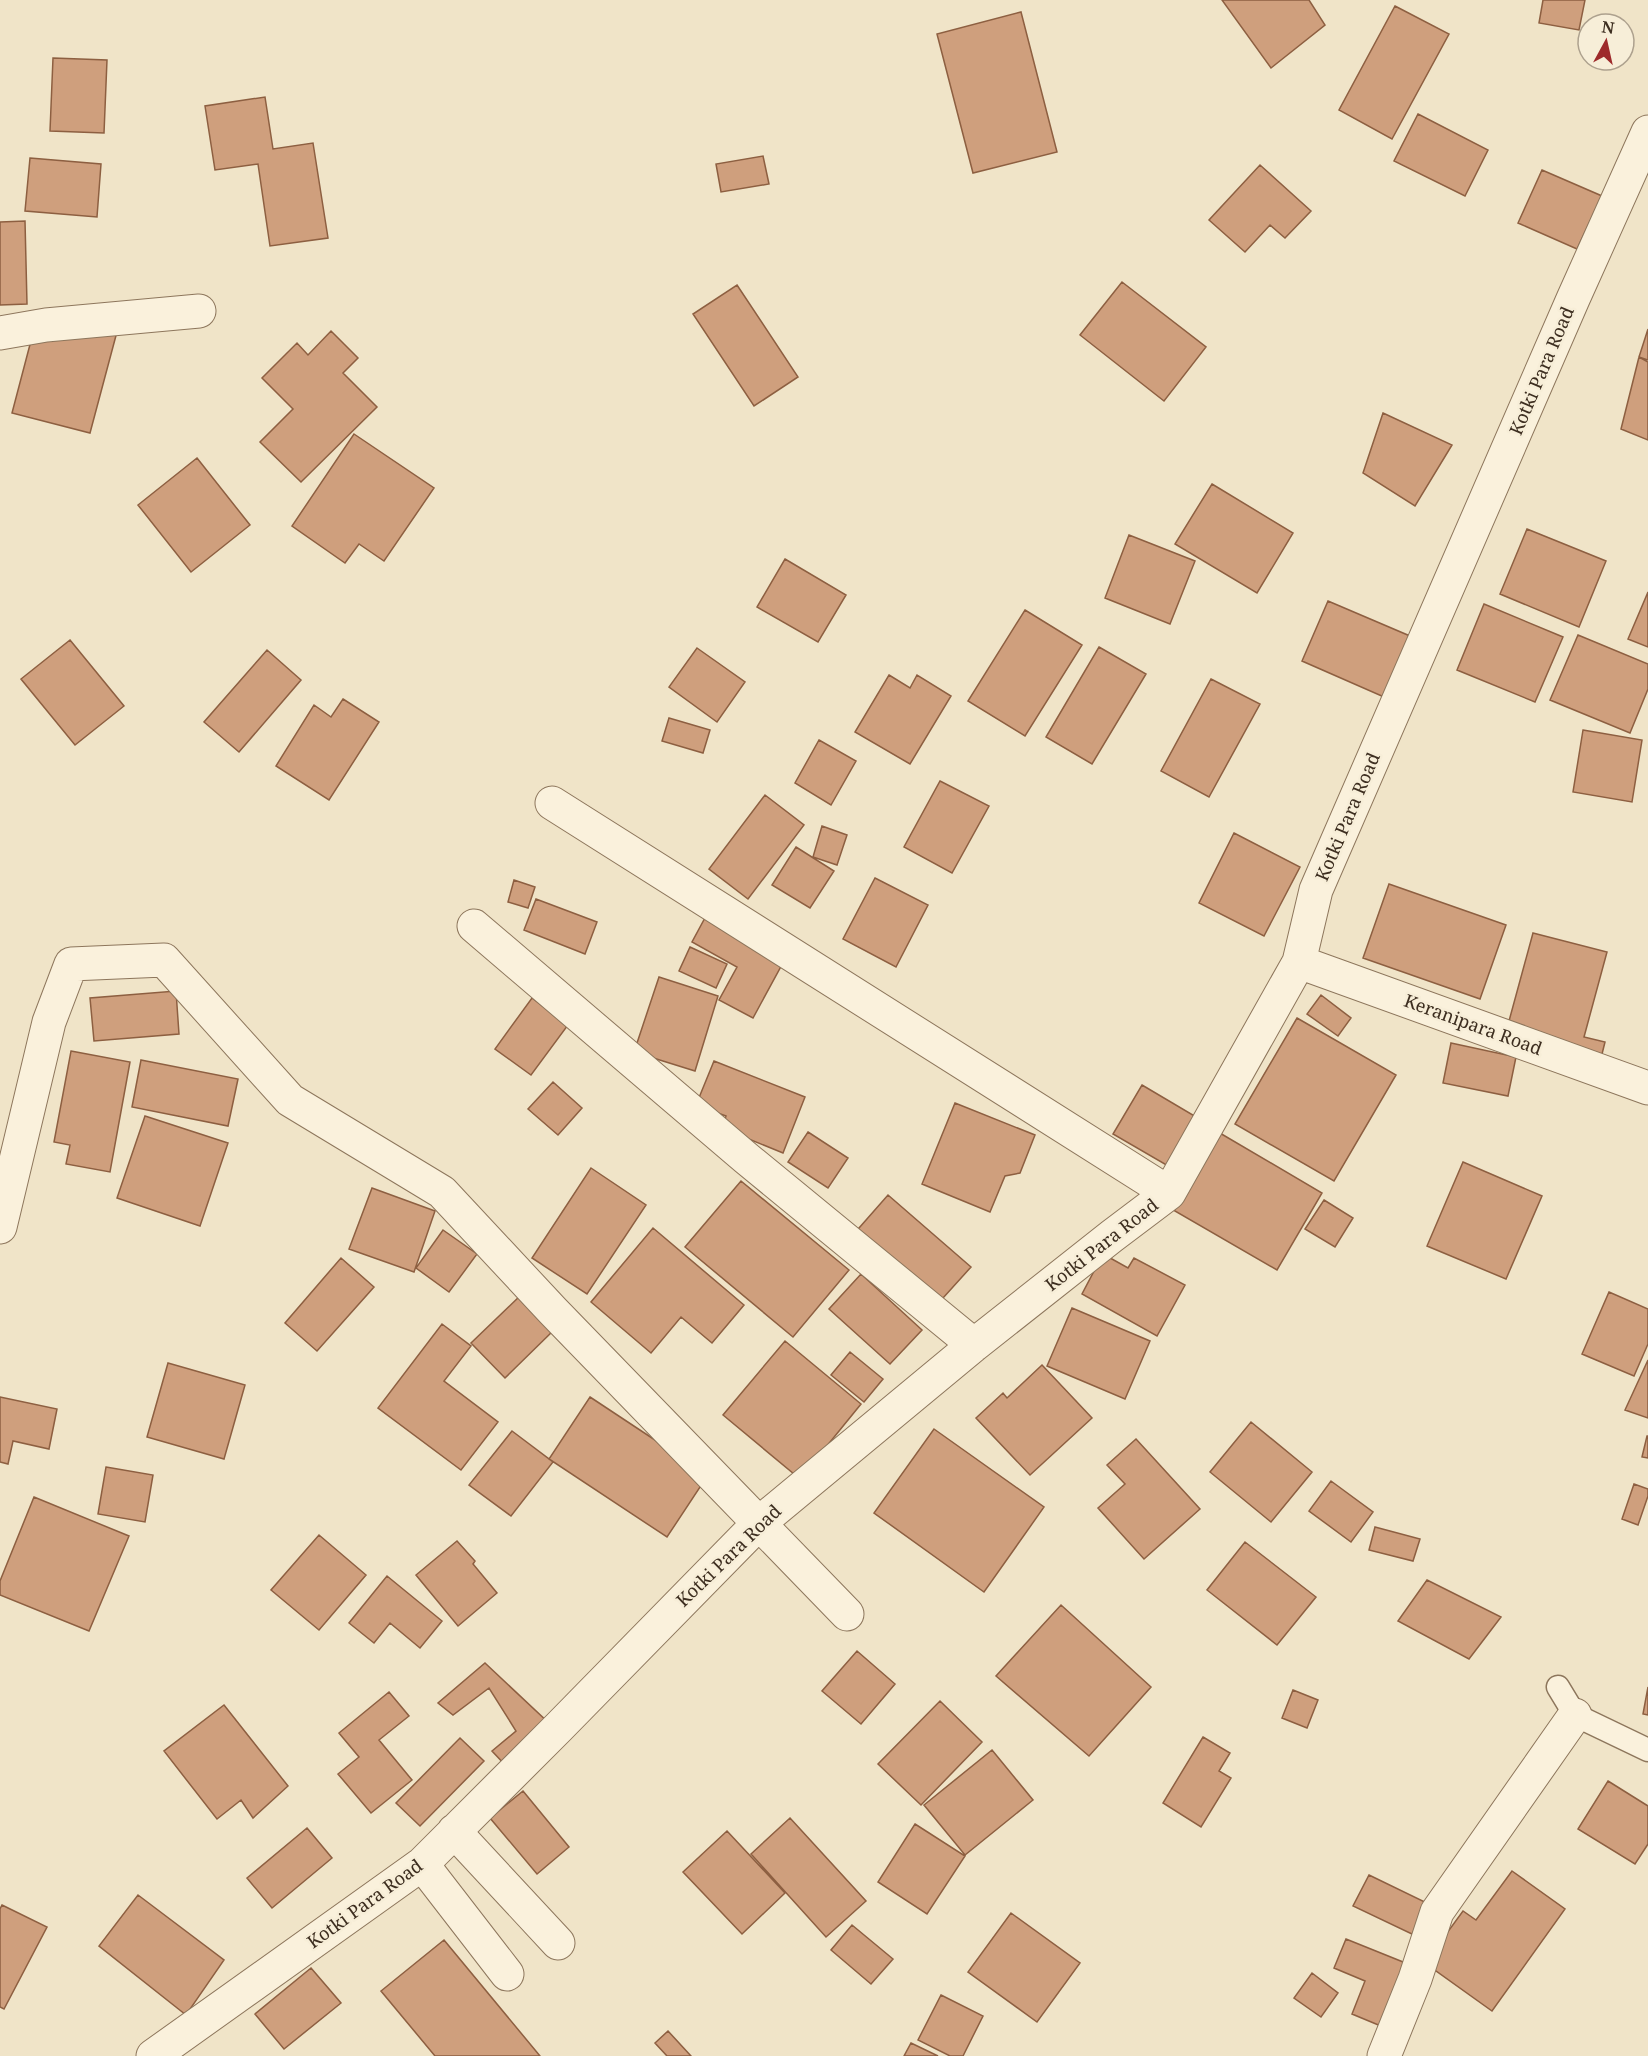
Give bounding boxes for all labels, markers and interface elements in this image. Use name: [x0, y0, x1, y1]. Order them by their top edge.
north arrow: [1576, 12, 1636, 72]
text: N: [1600, 15, 1616, 39]
street label: Kotki Para Road: [1503, 303, 1579, 438]
street label: Kotki Para Road: [1309, 749, 1385, 884]
street label: Keranipara Road: [1401, 988, 1546, 1060]
street label: Kotki Para Road: [1040, 1193, 1163, 1296]
street label: Kotki Para Road: [671, 1499, 786, 1612]
street label: Kotki Para Road: [302, 1853, 427, 1953]

